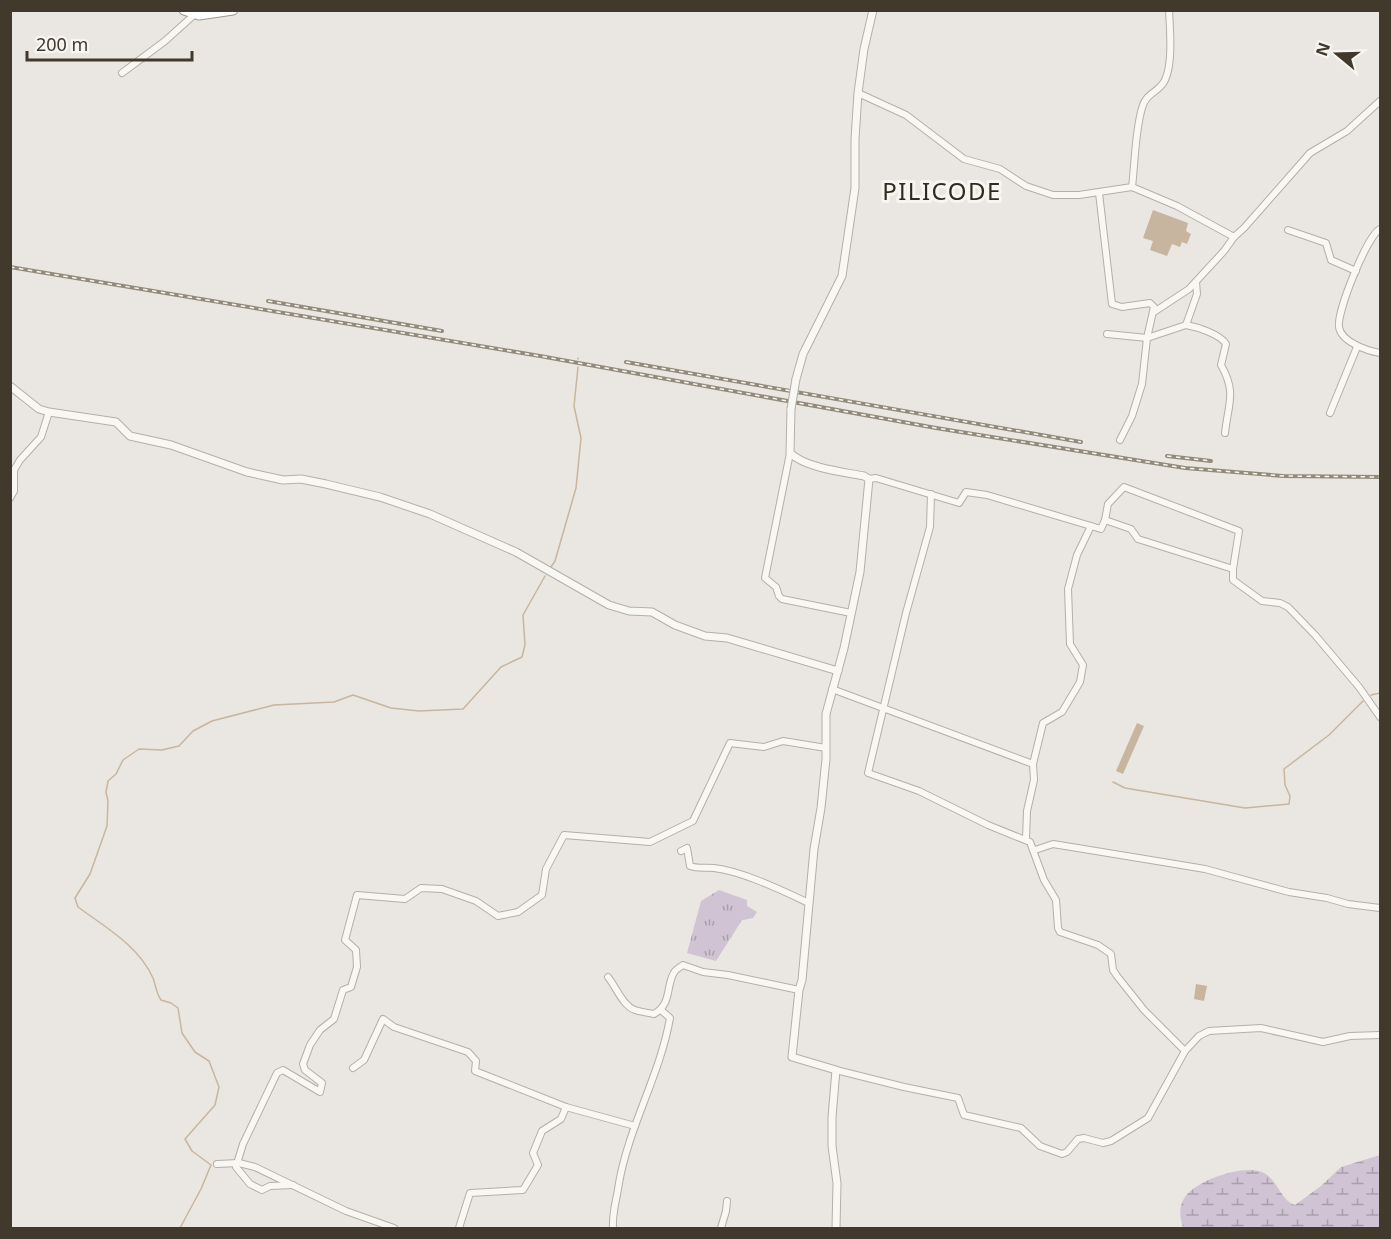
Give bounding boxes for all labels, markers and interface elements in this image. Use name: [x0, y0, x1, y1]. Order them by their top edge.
scale bar: [27, 24, 192, 62]
north arrow: [1307, 24, 1367, 84]
text: 200 m: [36, 32, 88, 56]
text: N: [1310, 39, 1335, 59]
district label: PILICODE: [882, 174, 1002, 207]

